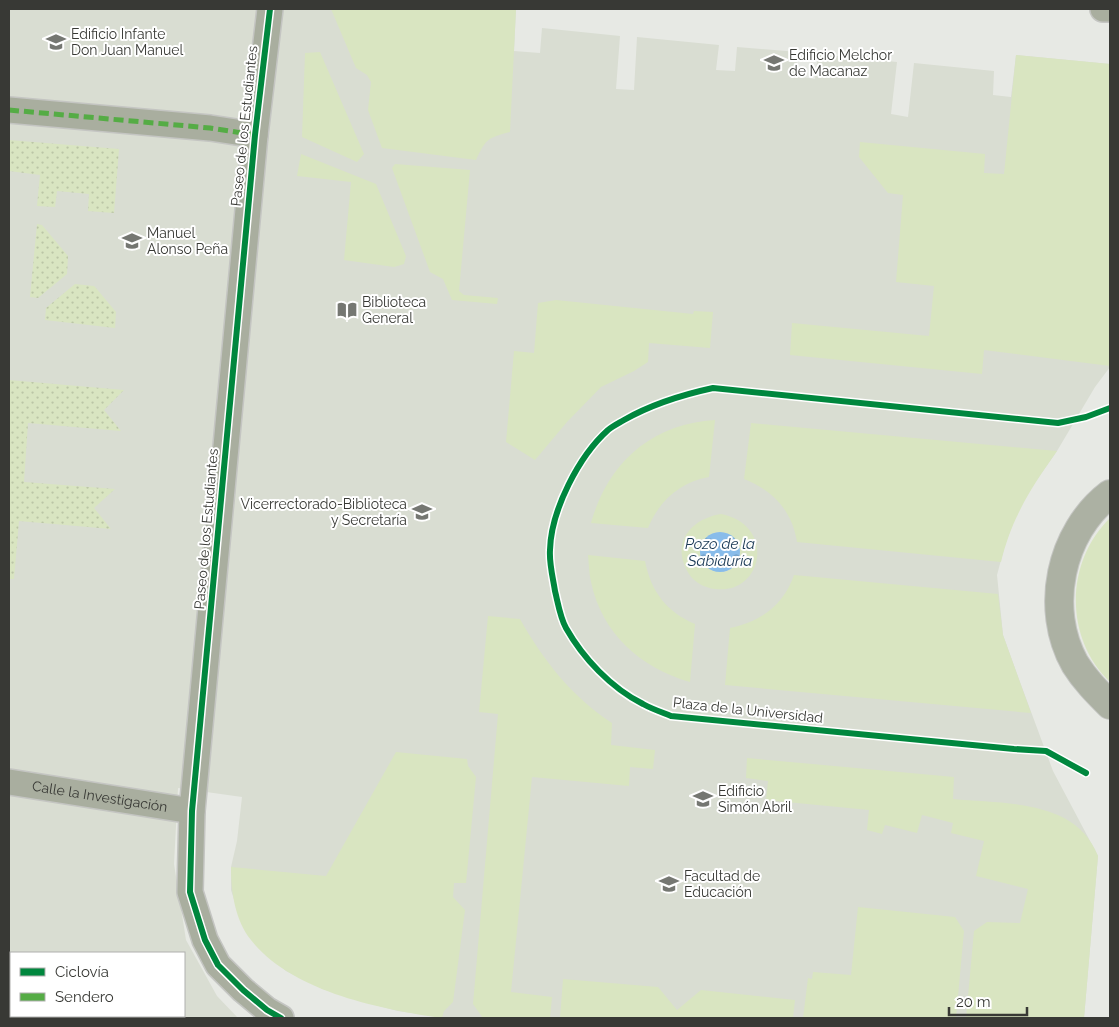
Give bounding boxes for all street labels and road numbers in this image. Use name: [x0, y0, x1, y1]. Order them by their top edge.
street label: Paseo de los Estudiantes: [228, 45, 260, 207]
street label: Paseo de los Estudiantes: [191, 448, 221, 610]
street label: Plaza de la Universidad: [672, 694, 824, 726]
street label: Calle la Investigación: [31, 778, 169, 815]

